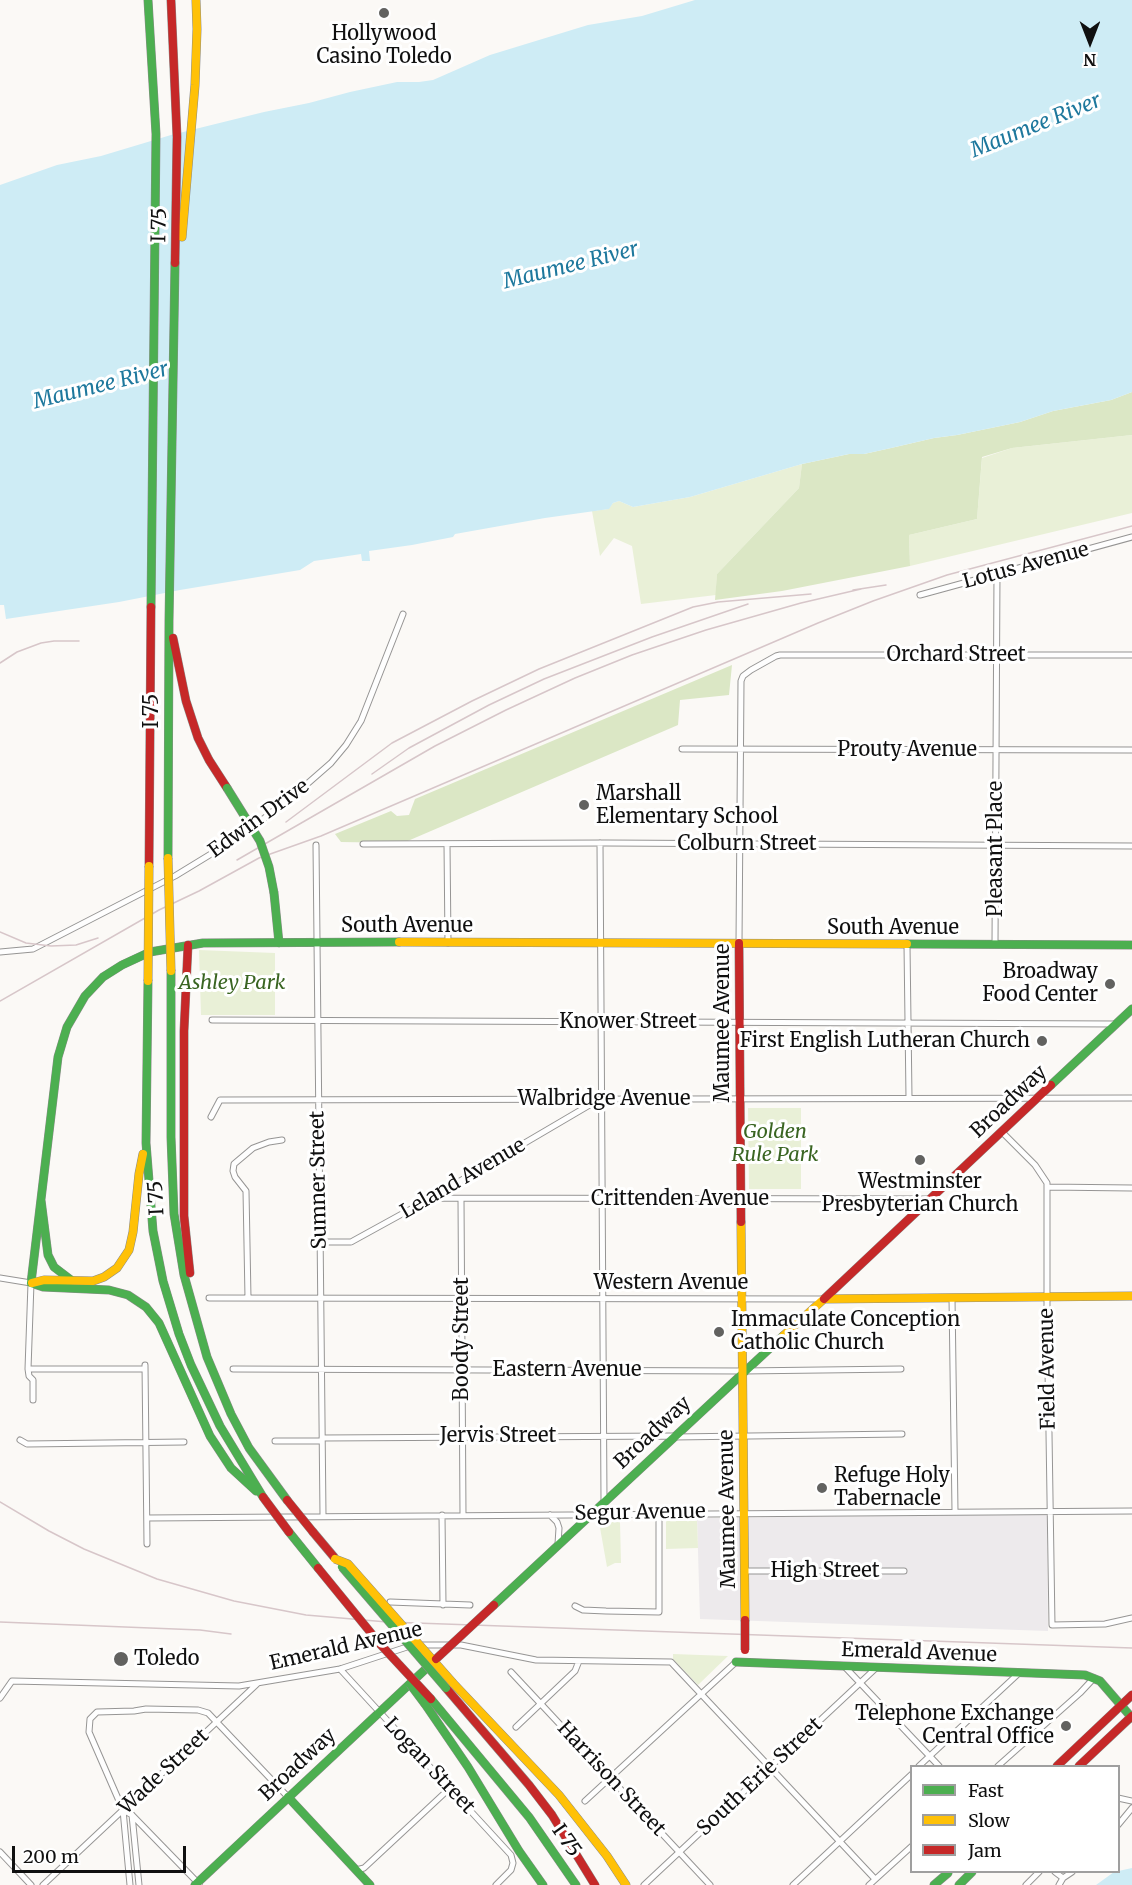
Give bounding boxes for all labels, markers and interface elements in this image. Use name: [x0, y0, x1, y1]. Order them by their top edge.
marker: Hollywood Casino Toledo: [377, 6, 391, 20]
north arrow: [1060, 12, 1120, 72]
place label: Hollywood Casino Toledo: [316, 22, 452, 69]
text: N: [1084, 50, 1096, 70]
water label: Maumee River: [967, 88, 1105, 164]
street label: I 75: [148, 207, 172, 243]
water label: Maumee River: [501, 237, 641, 295]
water label: Maumee River: [31, 357, 171, 415]
street label: Lotus Avenue: [960, 538, 1092, 594]
street label: Orchard Street: [886, 643, 1026, 667]
street label: I 75: [140, 694, 164, 728]
street label: Prouty Avenue: [837, 738, 977, 762]
street label: Edwin Drive: [204, 775, 314, 863]
street label: Pleasant Place: [984, 781, 1008, 917]
place label: Marshall Elementary School: [596, 782, 778, 829]
marker: Marshall Elementary School: [577, 798, 591, 812]
street label: Colburn Street: [677, 832, 817, 856]
street label: South Avenue: [341, 914, 473, 938]
street label: South Avenue: [827, 916, 959, 940]
street label: Maumee Avenue: [711, 944, 735, 1102]
place label: Broadway Food Center: [982, 960, 1098, 1007]
park label: Ashley Park: [179, 971, 285, 995]
marker: Broadway Food Center: [1103, 977, 1117, 991]
street label: Knower Street: [559, 1010, 697, 1034]
place label: First English Lutheran Church: [740, 1029, 1030, 1053]
marker: First English Lutheran Church: [1035, 1034, 1049, 1048]
street label: Broadway: [966, 1061, 1052, 1143]
street label: Walbridge Avenue: [518, 1087, 690, 1111]
street label: Sumner Street: [306, 1111, 332, 1249]
park label: Golden Rule Park: [732, 1120, 818, 1167]
street label: Leland Avenue: [396, 1134, 530, 1224]
marker: Westminster Presbyterian Church: [913, 1153, 927, 1167]
place label: Westminster Presbyterian Church: [822, 1170, 1018, 1217]
street label: I 75: [144, 1180, 170, 1216]
street label: Crittenden Avenue: [591, 1187, 769, 1211]
street label: Western Avenue: [594, 1271, 748, 1295]
street label: Boody Street: [450, 1277, 474, 1401]
place label: Immaculate Conception Catholic Church: [731, 1308, 960, 1355]
street label: Field Avenue: [1035, 1308, 1061, 1430]
marker: Immaculate Conception Catholic Church: [712, 1325, 726, 1339]
street label: Eastern Avenue: [492, 1358, 642, 1382]
street label: Broadway: [610, 1392, 696, 1474]
street label: Jervis Street: [440, 1424, 556, 1448]
street label: Maumee Avenue: [715, 1429, 741, 1589]
place label: Refuge Holy Tabernacle: [834, 1464, 950, 1511]
marker: Refuge Holy Tabernacle: [815, 1481, 829, 1495]
street label: Segur Avenue: [574, 1500, 706, 1526]
street label: High Street: [770, 1559, 880, 1583]
street label: Emerald Avenue: [267, 1618, 425, 1676]
street label: Emerald Avenue: [841, 1638, 997, 1668]
place label: Toledo: [134, 1647, 199, 1671]
marker: Toledo: [112, 1650, 130, 1668]
place label: Telephone Exchange Central Office: [855, 1702, 1054, 1749]
street label: Logan Street: [378, 1713, 480, 1819]
street label: South Erie Street: [692, 1713, 828, 1841]
street label: Harrison Street: [552, 1717, 670, 1841]
marker: Telephone Exchange Central Office: [1059, 1719, 1073, 1733]
street label: Wade Street: [114, 1724, 214, 1820]
street label: Broadway: [255, 1724, 341, 1806]
legend: [910, 1765, 1120, 1873]
text: Fast: [968, 1779, 1004, 1802]
text: Slow: [968, 1809, 1010, 1832]
street label: I 75: [546, 1820, 586, 1862]
scale bar: [15, 1834, 189, 1872]
text: Jam: [968, 1839, 1002, 1862]
text: 200 m: [23, 1845, 79, 1868]

